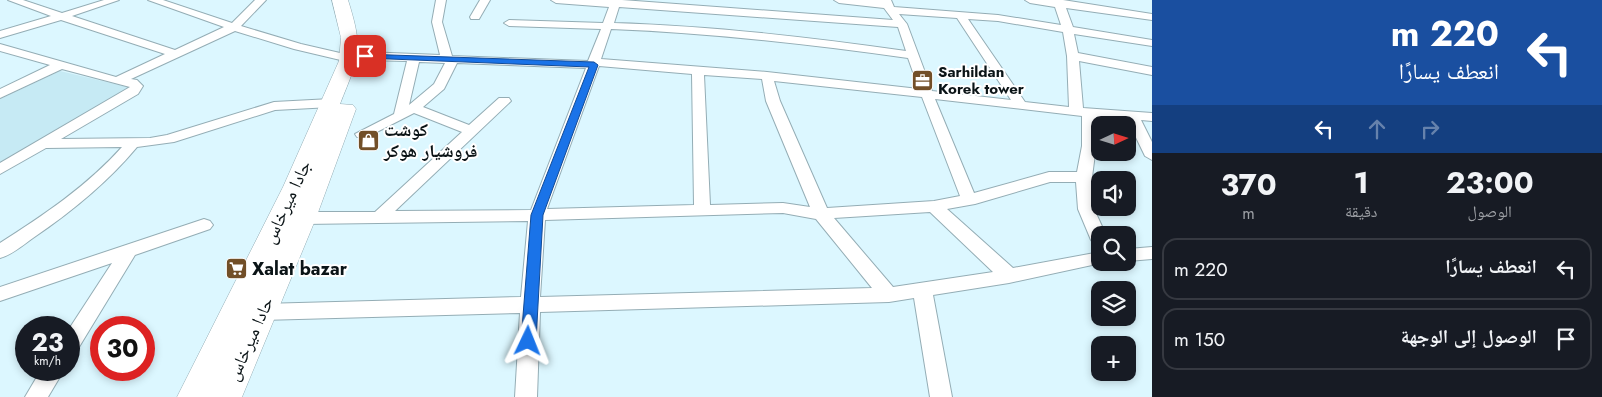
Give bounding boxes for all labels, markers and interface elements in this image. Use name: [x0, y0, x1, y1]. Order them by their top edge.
text: 220 m: [1391, 9, 1499, 59]
icon: left: [1517, 20, 1582, 85]
pin: [344, 35, 386, 77]
icon: arrive: [351, 42, 379, 70]
text: انعطف يسارًا: [1399, 55, 1499, 87]
place label: Sarhildan Korek tower: [938, 61, 1025, 100]
office icon: Sarhildan Korek tower: [910, 69, 934, 93]
icon: left: [1310, 115, 1338, 143]
icon: ahead: [1363, 115, 1391, 143]
icon: right: [1416, 115, 1444, 143]
north arrow: [1091, 116, 1136, 161]
map controls: [1091, 116, 1136, 381]
place label: كوشت فروشيار هوكر: [383, 117, 477, 164]
shop icon: كوشت فروشيار هوكر: [356, 128, 380, 152]
street label: جادا ميرخاس: [256, 156, 318, 248]
text: 1: [1354, 161, 1369, 204]
text: 23:00: [1446, 161, 1534, 204]
text: 370: [1220, 163, 1277, 206]
button: sound: [1091, 171, 1136, 216]
text: دقيقة: [1345, 200, 1377, 223]
text: الوصول: [1468, 200, 1512, 223]
text: m: [1242, 202, 1255, 225]
button: search: [1091, 226, 1136, 271]
text: انعطف يسارًا: [1445, 253, 1537, 280]
icon: left: [1552, 255, 1580, 283]
place label: Xalat bazar: [252, 256, 348, 282]
text: 220 m: [1174, 256, 1228, 283]
supermarket icon: Xalat bazar: [224, 257, 248, 281]
button: layers: [1091, 281, 1136, 326]
street label: حادا ميرخاس: [220, 293, 280, 385]
position arrow: [501, 314, 553, 366]
speed limit sign: 30: [90, 316, 155, 381]
text: الوصول إلى الوجهة: [1401, 323, 1537, 350]
text: 23: [32, 324, 63, 360]
icon: arrive: [1552, 325, 1580, 353]
text: 150 m: [1174, 326, 1225, 353]
button: +: [1091, 336, 1136, 381]
text: km/h: [34, 352, 61, 370]

